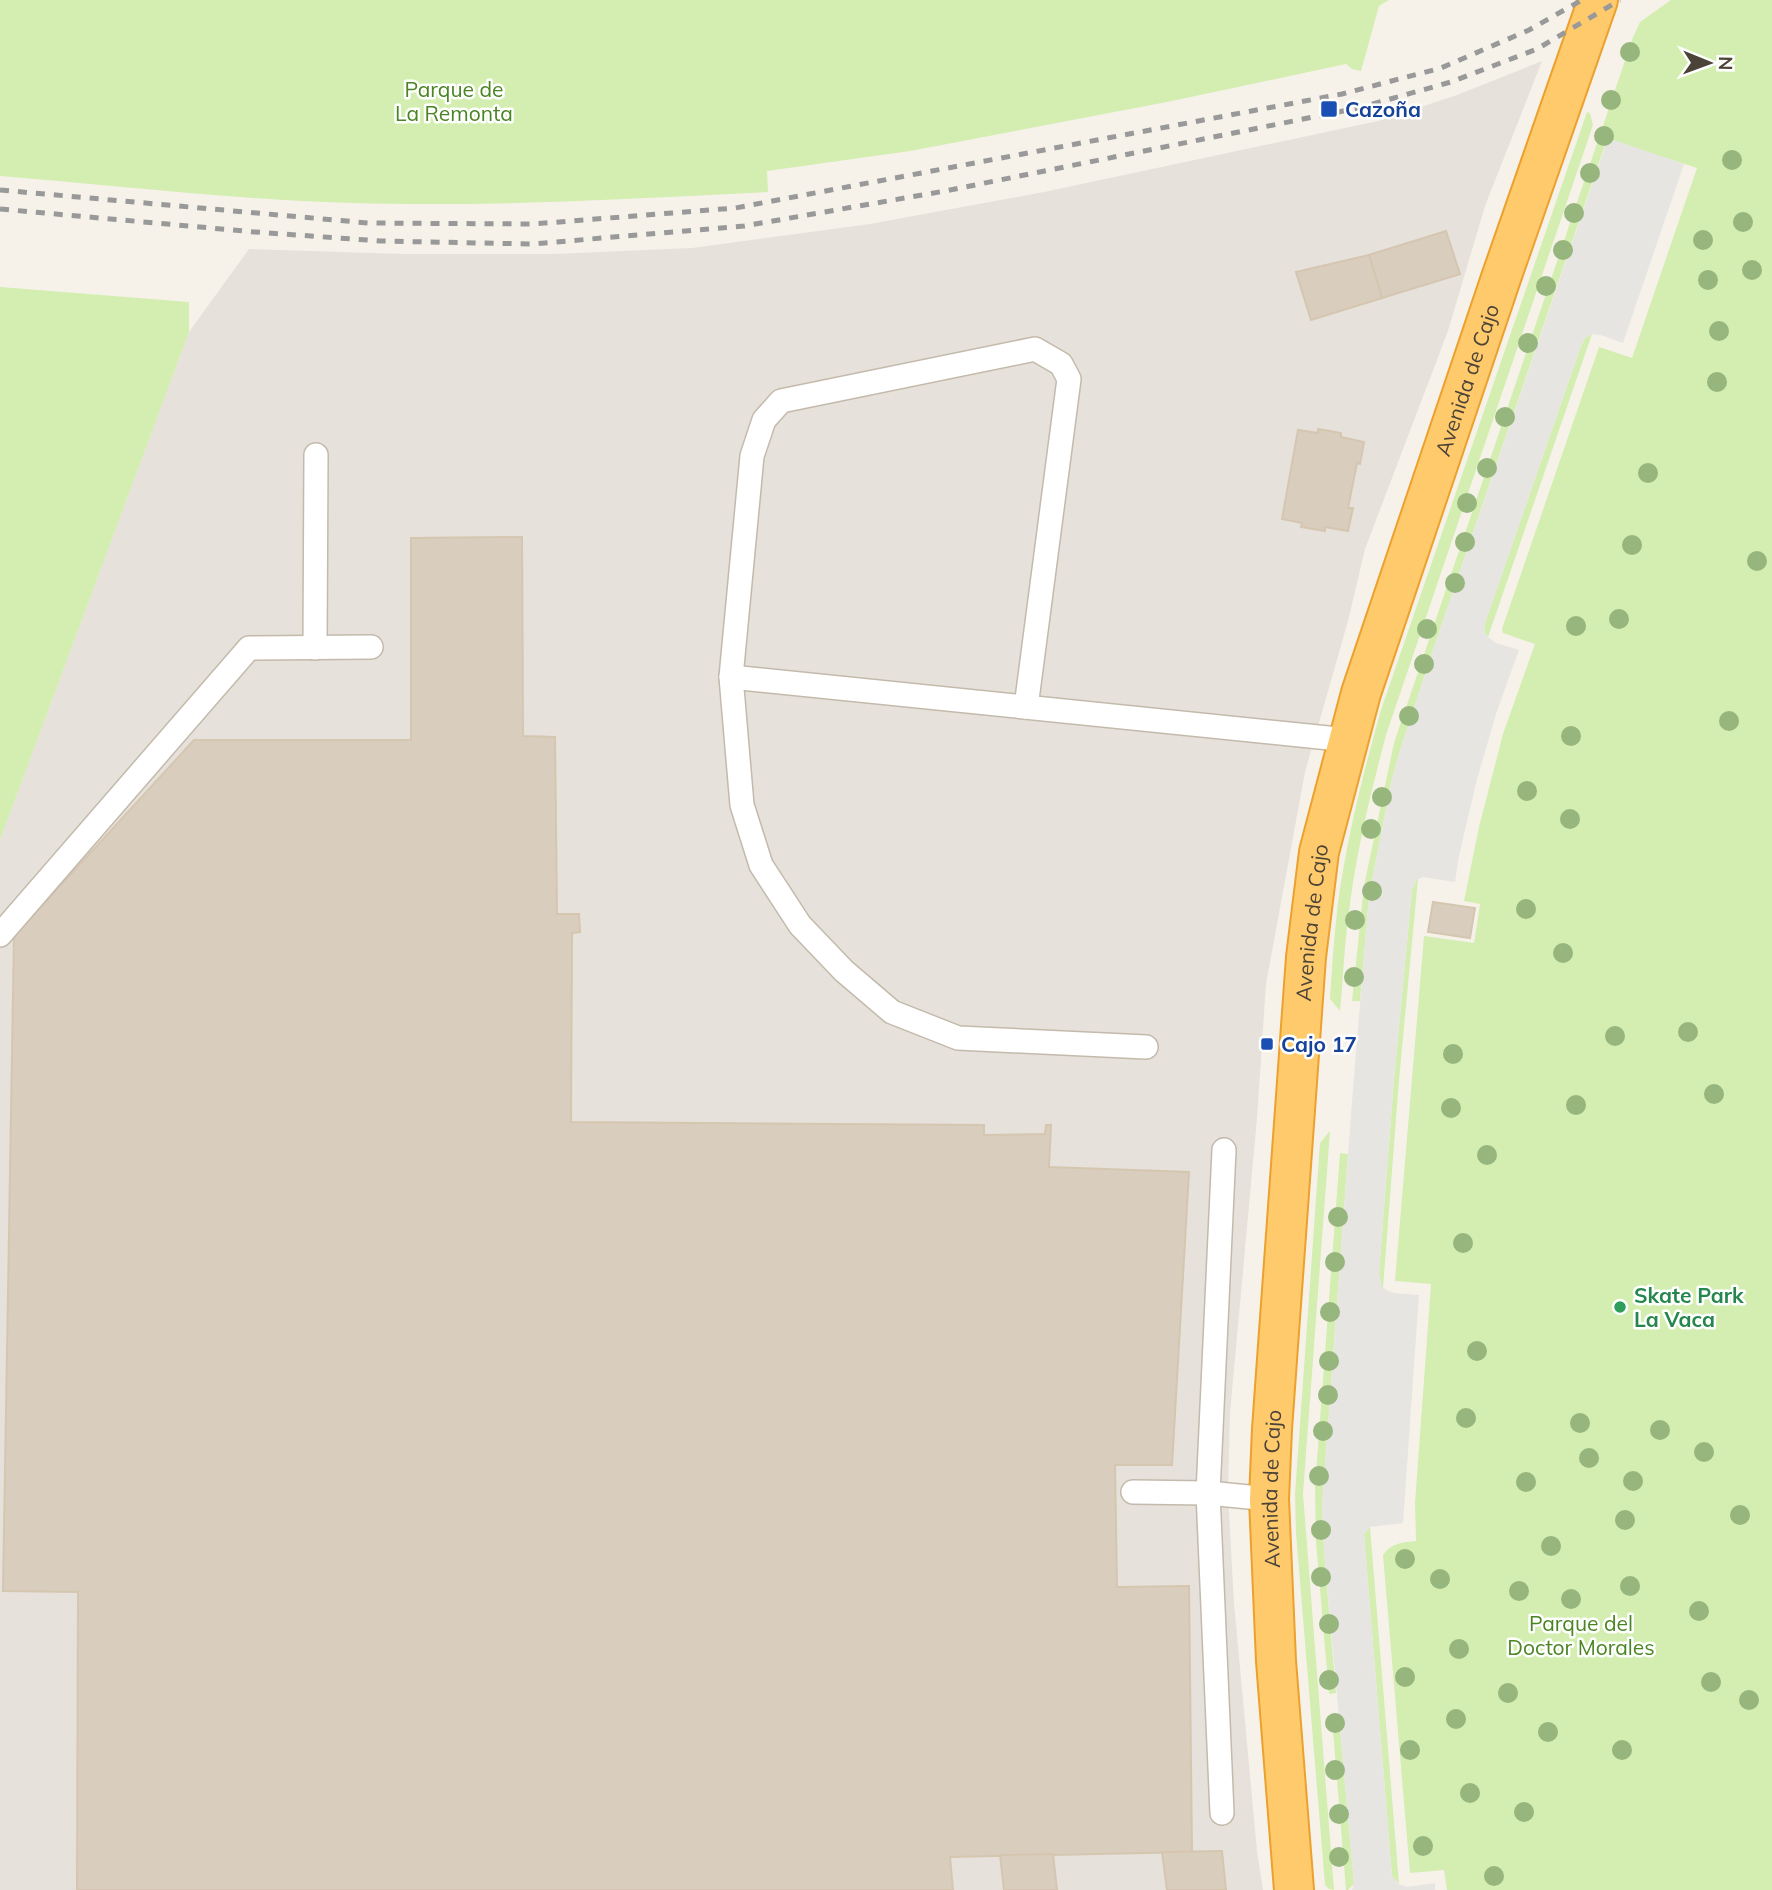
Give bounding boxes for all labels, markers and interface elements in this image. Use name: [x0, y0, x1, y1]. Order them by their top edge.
north arrow: [1674, 28, 1744, 98]
text: N: [1714, 56, 1738, 71]
park label: Parque de La Remonta: [395, 76, 513, 126]
place label: Cazoña: [1345, 96, 1421, 122]
marker: Cazoña: [1319, 99, 1339, 119]
street label: Avenida de Cajo: [1429, 300, 1504, 459]
street label: Avenida de Cajo: [1290, 841, 1334, 1002]
place label: Cajo 17: [1281, 1031, 1357, 1057]
marker: Cajo 17: [1259, 1036, 1275, 1052]
place label: Skate Park La Vaca: [1634, 1282, 1744, 1332]
marker: Skate Park La Vaca: [1612, 1299, 1628, 1315]
street label: Avenida de Cajo: [1256, 1409, 1286, 1569]
park label: Parque del Doctor Morales: [1507, 1610, 1655, 1660]

